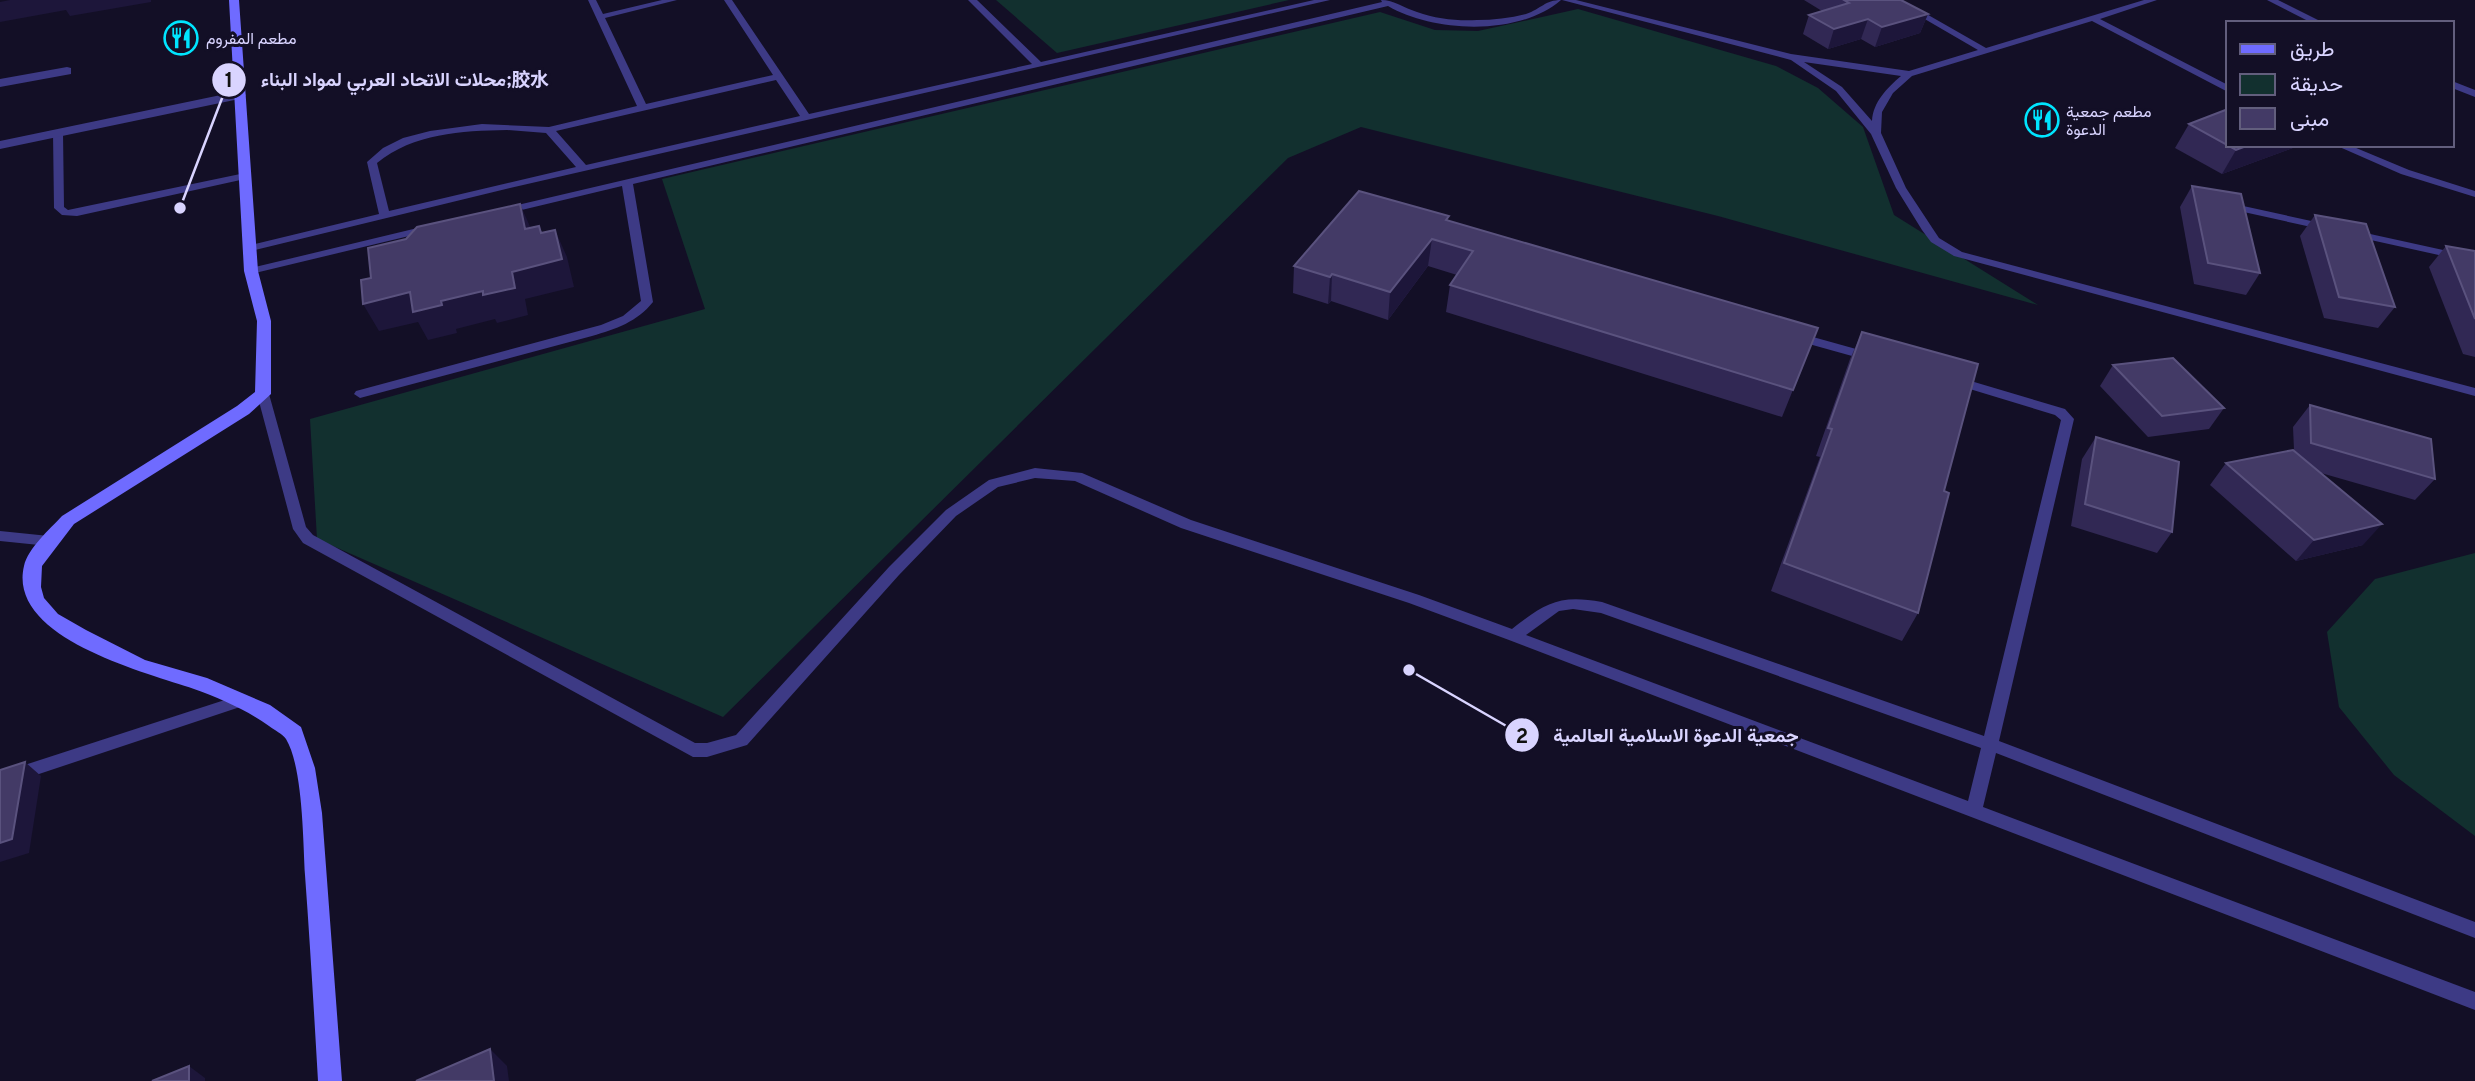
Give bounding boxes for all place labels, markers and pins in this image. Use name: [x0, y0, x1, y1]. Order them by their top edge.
restaurant icon: مطعم المفروم: [162, 19, 200, 57]
place label: مطعم المفروم: [206, 30, 296, 50]
callout: محلات الاتحاد العربي لمواد البناء;胶水: [212, 60, 563, 100]
restaurant icon: مطعم جمعية الدعوة: [2023, 101, 2061, 139]
place label: مطعم جمعية الدعوة: [2066, 103, 2152, 141]
callout: جمعية الدعوة الاسلامية العالمية: [1505, 715, 1813, 755]

